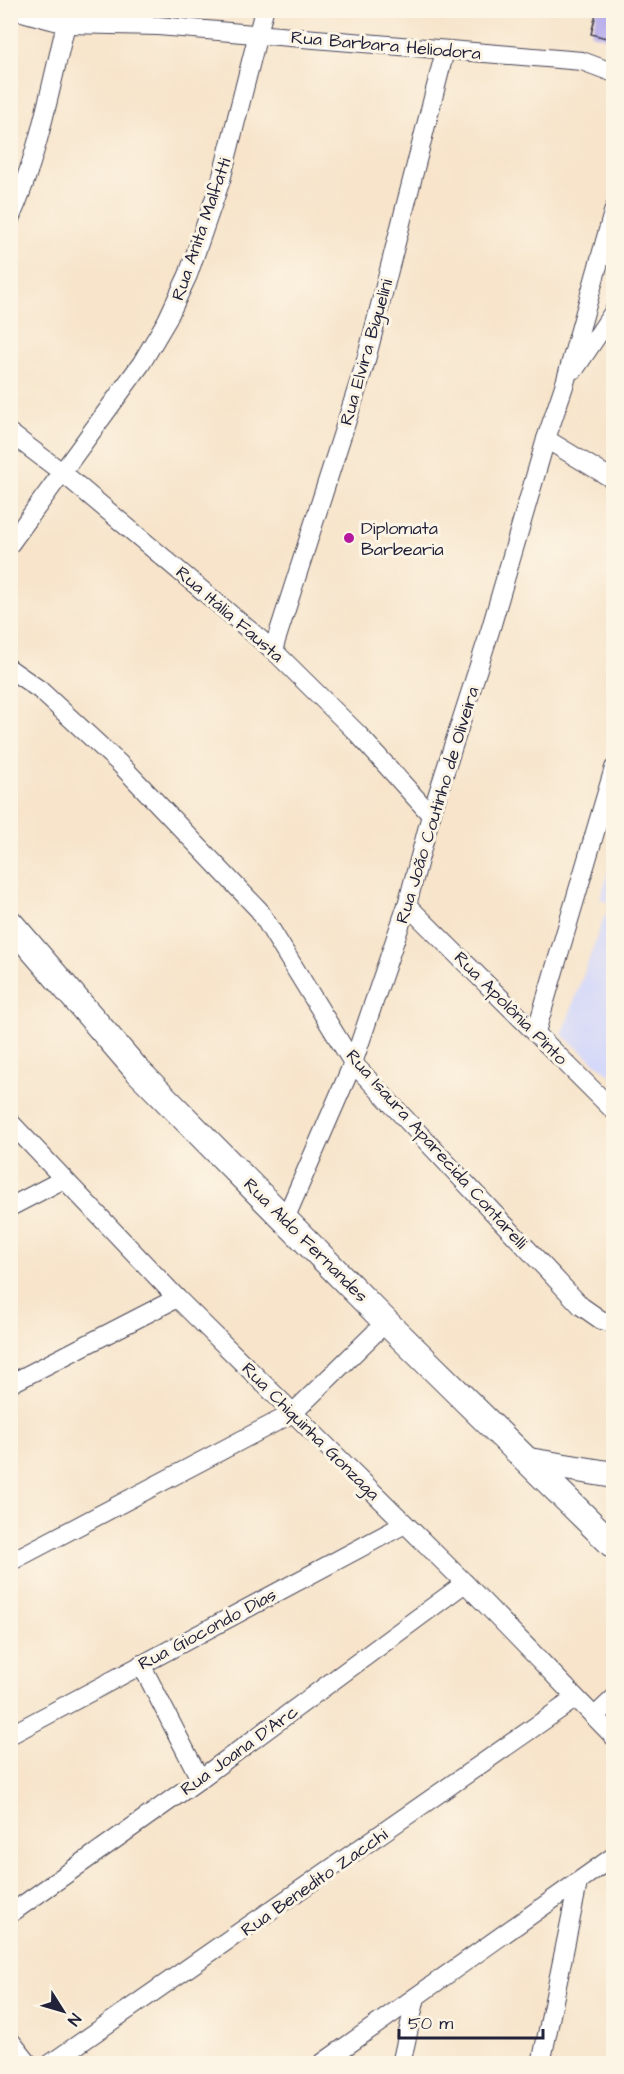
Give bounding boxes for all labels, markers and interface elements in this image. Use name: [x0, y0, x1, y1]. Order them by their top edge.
street label: Rua Barbara Heliodora: [290, 25, 482, 66]
street label: Rua Anita Malfatti: [165, 154, 238, 304]
street label: Rua Elvira Biguelini: [334, 276, 400, 429]
place label: Diplomata Barbearia: [361, 516, 444, 562]
marker: Diplomata Barbearia: [342, 531, 356, 545]
street label: Rua Itália Fausta: [170, 560, 289, 668]
street label: Rua João Coutinho de Oliveira: [390, 684, 485, 927]
street label: Rua Apolônia Pinto: [448, 946, 573, 1071]
street label: Rua Isaura Aparecida Contarelli: [340, 1044, 533, 1255]
street label: Rua Aldo Fernandes: [238, 1173, 373, 1308]
street label: Rua Chiquinha Gonzaga: [235, 1357, 385, 1507]
street label: Rua Giocondo Dias: [134, 1582, 281, 1676]
street label: Rua Joana D'Arc: [175, 1699, 303, 1802]
street label: Rua Benedito Zacchi: [236, 1822, 393, 1943]
north arrow: [33, 1981, 93, 2041]
scale bar: [399, 2002, 543, 2040]
text: N: [62, 2009, 86, 2030]
text: 50 m: [408, 2011, 453, 2036]

